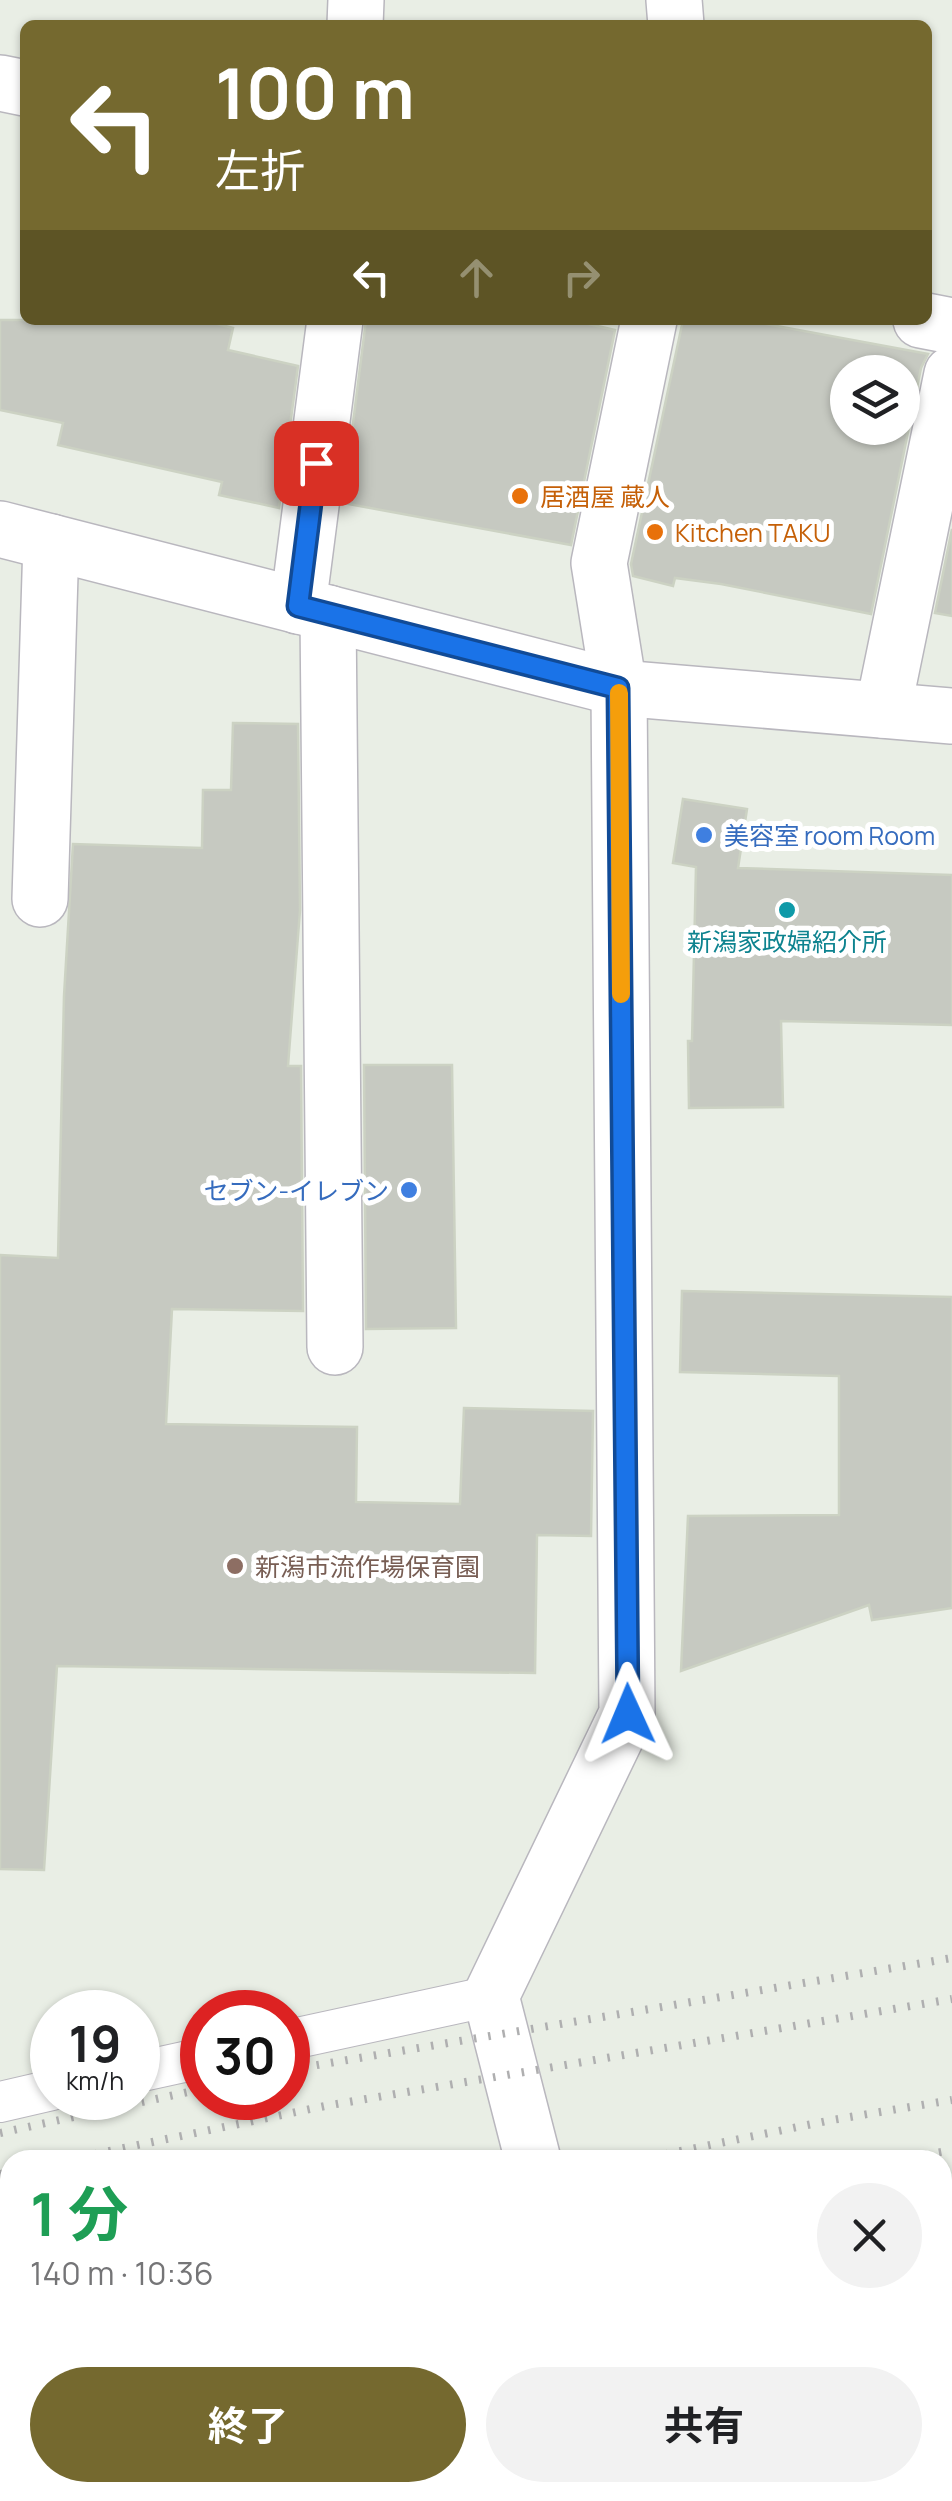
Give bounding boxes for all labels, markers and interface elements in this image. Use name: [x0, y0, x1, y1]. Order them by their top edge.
text: 100 m: [215, 44, 415, 140]
icon: left: [50, 60, 180, 190]
text: 左折: [215, 139, 305, 201]
icon: left: [344, 250, 399, 305]
icon: ahead: [449, 250, 504, 305]
icon: right: [554, 250, 609, 305]
map controls: [830, 355, 920, 445]
button: layers: [830, 355, 920, 445]
pin: [274, 421, 359, 506]
icon: arrive: [289, 436, 344, 491]
place label: 居酒屋 蔵人: [540, 479, 670, 514]
marker: 居酒屋 蔵人: [509, 485, 531, 507]
place label: Kitchen TAKU: [675, 515, 831, 550]
marker: Kitchen TAKU: [644, 521, 666, 543]
place label: 美容室 room Room: [724, 818, 935, 853]
marker: 美容室 room Room: [693, 824, 715, 846]
marker: 新潟家政婦紹介所: [776, 899, 798, 921]
place label: 新潟家政婦紹介所: [687, 924, 887, 959]
place label: セブン-イレブン: [203, 1173, 389, 1208]
marker: セブン-イレブン: [398, 1179, 420, 1201]
place label: 新潟市流作場保育園: [255, 1549, 480, 1584]
marker: 新潟市流作場保育園: [224, 1555, 246, 1577]
position arrow: [576, 1662, 680, 1766]
speed limit sign: 30: [180, 1990, 310, 2120]
text: 19: [69, 2009, 121, 2077]
text: km/h: [66, 2063, 124, 2098]
text: 1 分: [30, 2172, 128, 2254]
button: close: [817, 2183, 922, 2288]
text: 140 m · 10:36: [30, 2251, 214, 2295]
button: 終了: [30, 2367, 466, 2482]
button: 共有: [486, 2367, 922, 2482]

